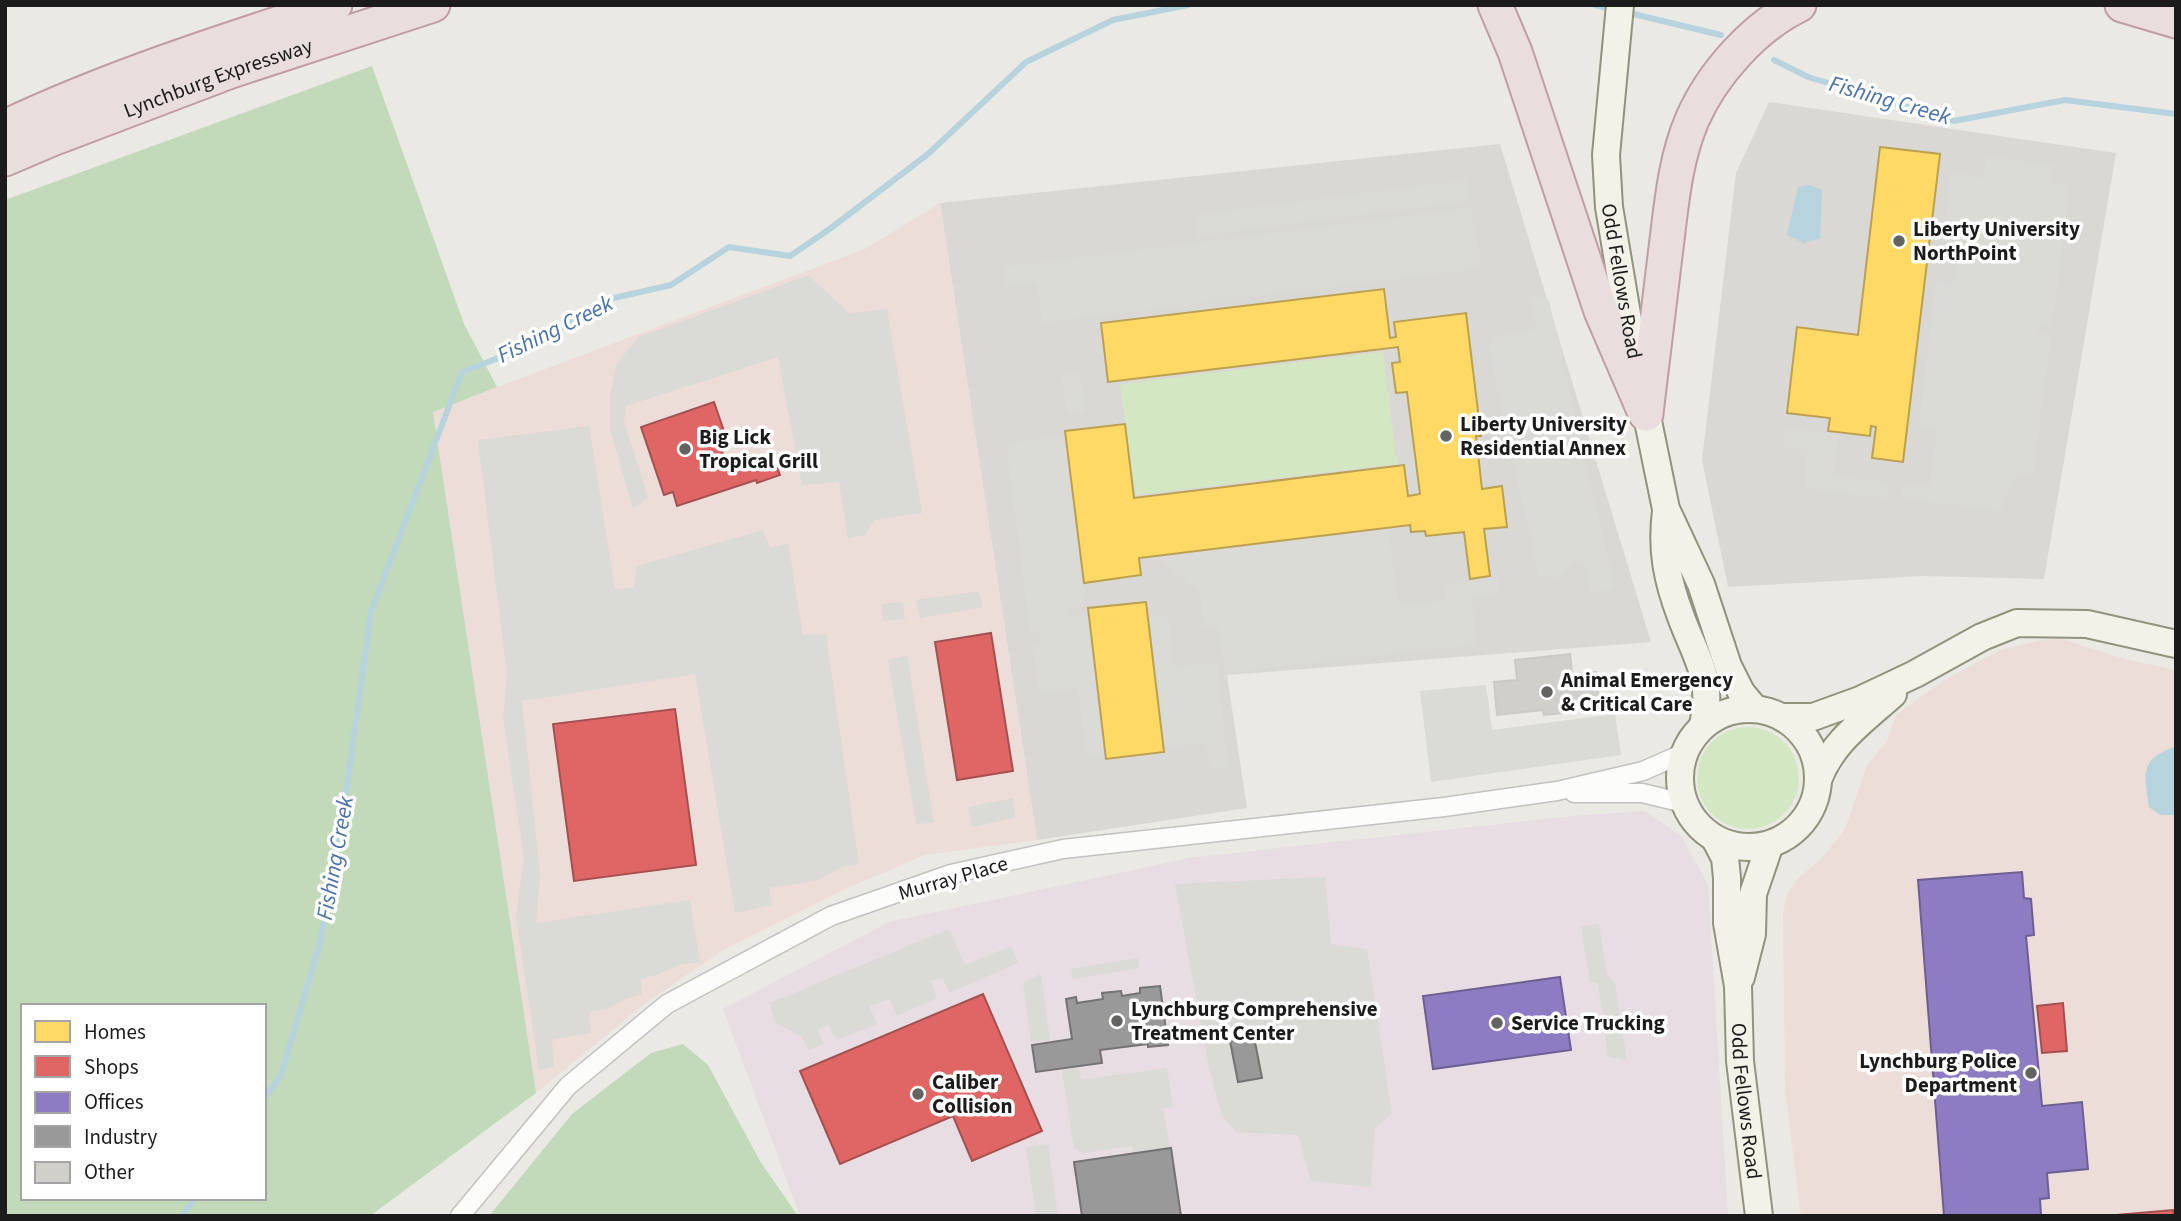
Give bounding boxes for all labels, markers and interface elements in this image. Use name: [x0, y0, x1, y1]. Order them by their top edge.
street label: Lynchburg Expressway: [119, 30, 316, 125]
water label: Fishing Creek: [1825, 67, 1956, 133]
street label: Odd Fellows Road: [1594, 201, 1650, 362]
place label: Liberty University NorthPoint: [1913, 214, 2080, 268]
marker: Liberty University NorthPoint: [1891, 233, 1907, 249]
water label: Fishing Creek: [491, 286, 619, 371]
place label: Liberty University Residential Annex: [1460, 409, 1627, 463]
place label: Big Lick Tropical Grill: [699, 422, 818, 476]
marker: Liberty University Residential Annex: [1438, 428, 1454, 444]
marker: Big Lick Tropical Grill: [677, 441, 693, 457]
place label: Animal Emergency & Critical Care: [1560, 665, 1733, 719]
marker: Animal Emergency & Critical Care: [1539, 684, 1555, 700]
water label: Fishing Creek: [308, 792, 362, 923]
street label: Murray Place: [895, 848, 1011, 908]
place label: Lynchburg Comprehensive Treatment Center: [1131, 994, 1378, 1048]
legend: [21, 1004, 266, 1200]
place label: Service Trucking: [1511, 1008, 1665, 1038]
marker: Lynchburg Comprehensive Treatment Center: [1109, 1013, 1125, 1029]
marker: Service Trucking: [1489, 1015, 1505, 1031]
text: Homes: [84, 1017, 146, 1047]
street label: Odd Fellows Road: [1724, 1022, 1769, 1181]
place label: Lynchburg Police Department: [1859, 1046, 2017, 1100]
text: Shops: [84, 1052, 139, 1082]
marker: Lynchburg Police Department: [2023, 1065, 2039, 1081]
place label: Caliber Collision: [932, 1067, 1012, 1121]
marker: Caliber Collision: [910, 1086, 926, 1102]
text: Offices: [84, 1087, 144, 1117]
text: Industry: [84, 1122, 157, 1152]
text: Other: [84, 1157, 135, 1187]

